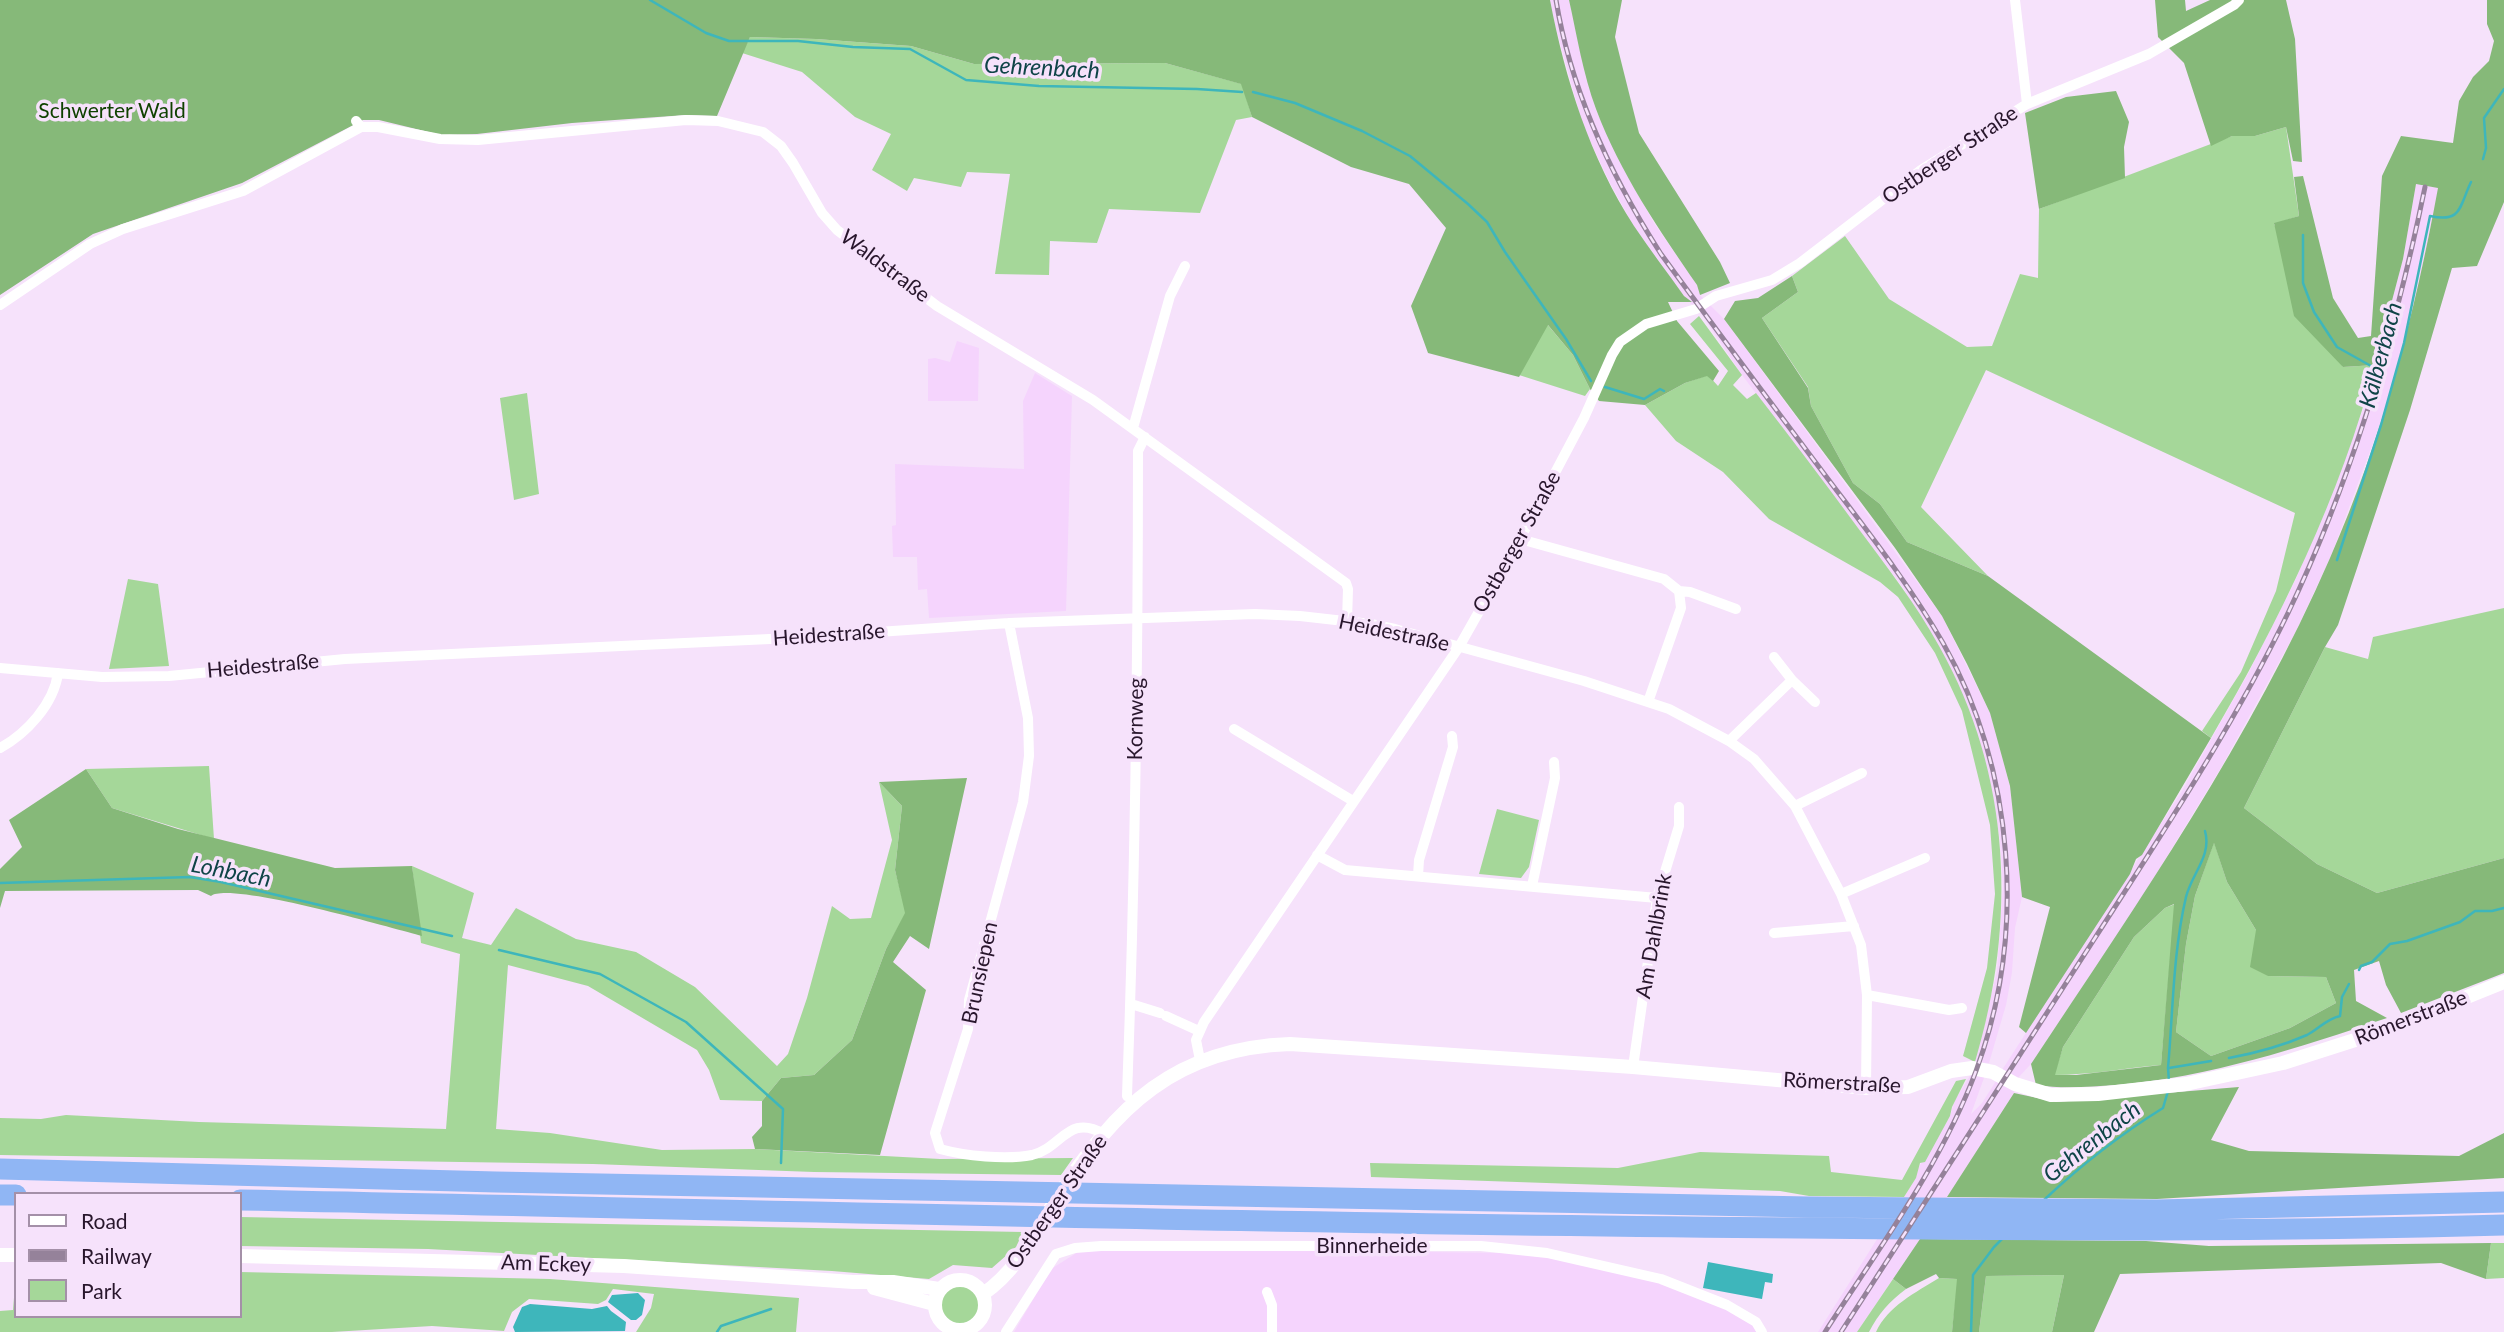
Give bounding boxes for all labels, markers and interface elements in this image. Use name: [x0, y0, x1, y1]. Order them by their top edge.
water label: Gehrenbach: [983, 51, 1101, 85]
park label: Schwerter Wald: [38, 98, 186, 124]
street label: Ostberger Straße: [1877, 100, 2023, 210]
street label: Waldstraße: [835, 224, 935, 308]
water label: Kälberbach: [2354, 299, 2408, 411]
street label: Ostberger Straße: [1468, 467, 1566, 617]
street label: Heidestraße: [1336, 609, 1452, 657]
street label: Heidestraße: [772, 619, 886, 651]
street label: Heidestraße: [206, 649, 320, 683]
street label: Kornweg: [1123, 677, 1149, 761]
water label: Lohbach: [189, 851, 273, 893]
street label: Am Dahlbrink: [1631, 872, 1677, 1000]
street label: Brunsiepen: [957, 919, 1003, 1027]
street label: Römerstraße: [2351, 985, 2471, 1051]
street label: Römerstraße: [1782, 1067, 1902, 1099]
water label: Gehrenbach: [2038, 1095, 2146, 1189]
street label: Ostberger Straße: [1001, 1130, 1113, 1274]
legend: [14, 1192, 242, 1318]
text: Road: [81, 1208, 128, 1233]
street label: Binnerheide: [1316, 1233, 1428, 1259]
text: Railway: [81, 1243, 152, 1268]
street label: Am Eckey: [500, 1250, 592, 1278]
text: Park: [81, 1278, 122, 1303]

